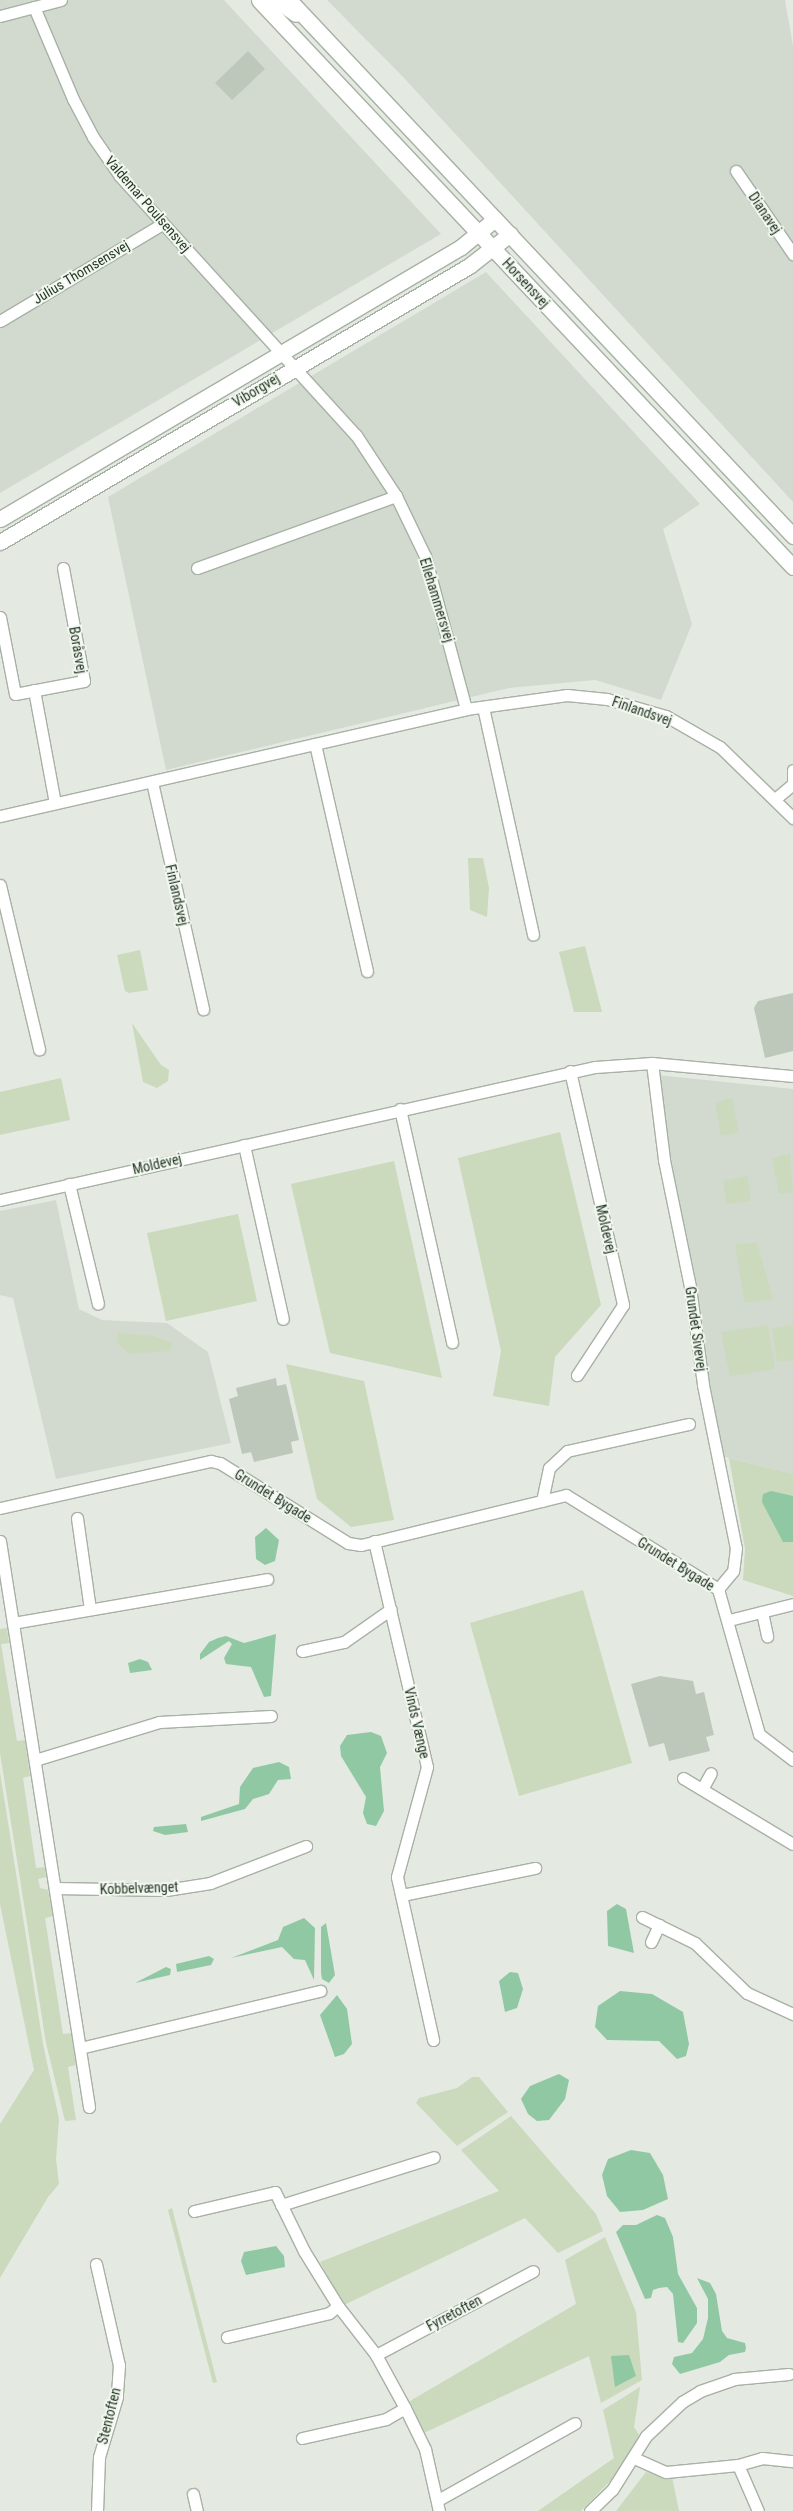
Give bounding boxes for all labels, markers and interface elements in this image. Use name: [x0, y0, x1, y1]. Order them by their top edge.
street label: Valdemar Poulsensvej: [102, 152, 194, 256]
street label: Dianavej: [745, 189, 785, 237]
street label: Julius Thomsensvej: [30, 237, 132, 307]
street label: Horsensvej: [499, 255, 553, 311]
street label: Viborgvej: [230, 370, 282, 410]
street label: Ellehammersvej: [416, 556, 458, 644]
street label: Boråsvej: [66, 625, 90, 675]
street label: Finlandsvej: [610, 693, 674, 729]
street label: Finlandsvej: [162, 863, 192, 927]
street label: Moldevej: [131, 1150, 183, 1178]
street label: Moldevej: [592, 1203, 620, 1255]
street label: Grundet Sivevej: [682, 1286, 710, 1372]
street label: Grundet Bygade: [231, 1466, 315, 1526]
street label: Grundet Bygade: [634, 1534, 718, 1594]
street label: Vinds Vænge: [401, 1686, 433, 1760]
street label: Kobbelvænget: [99, 1878, 179, 1898]
street label: Fyrretoften: [423, 2291, 485, 2335]
street label: Stentoften: [94, 2386, 124, 2446]

